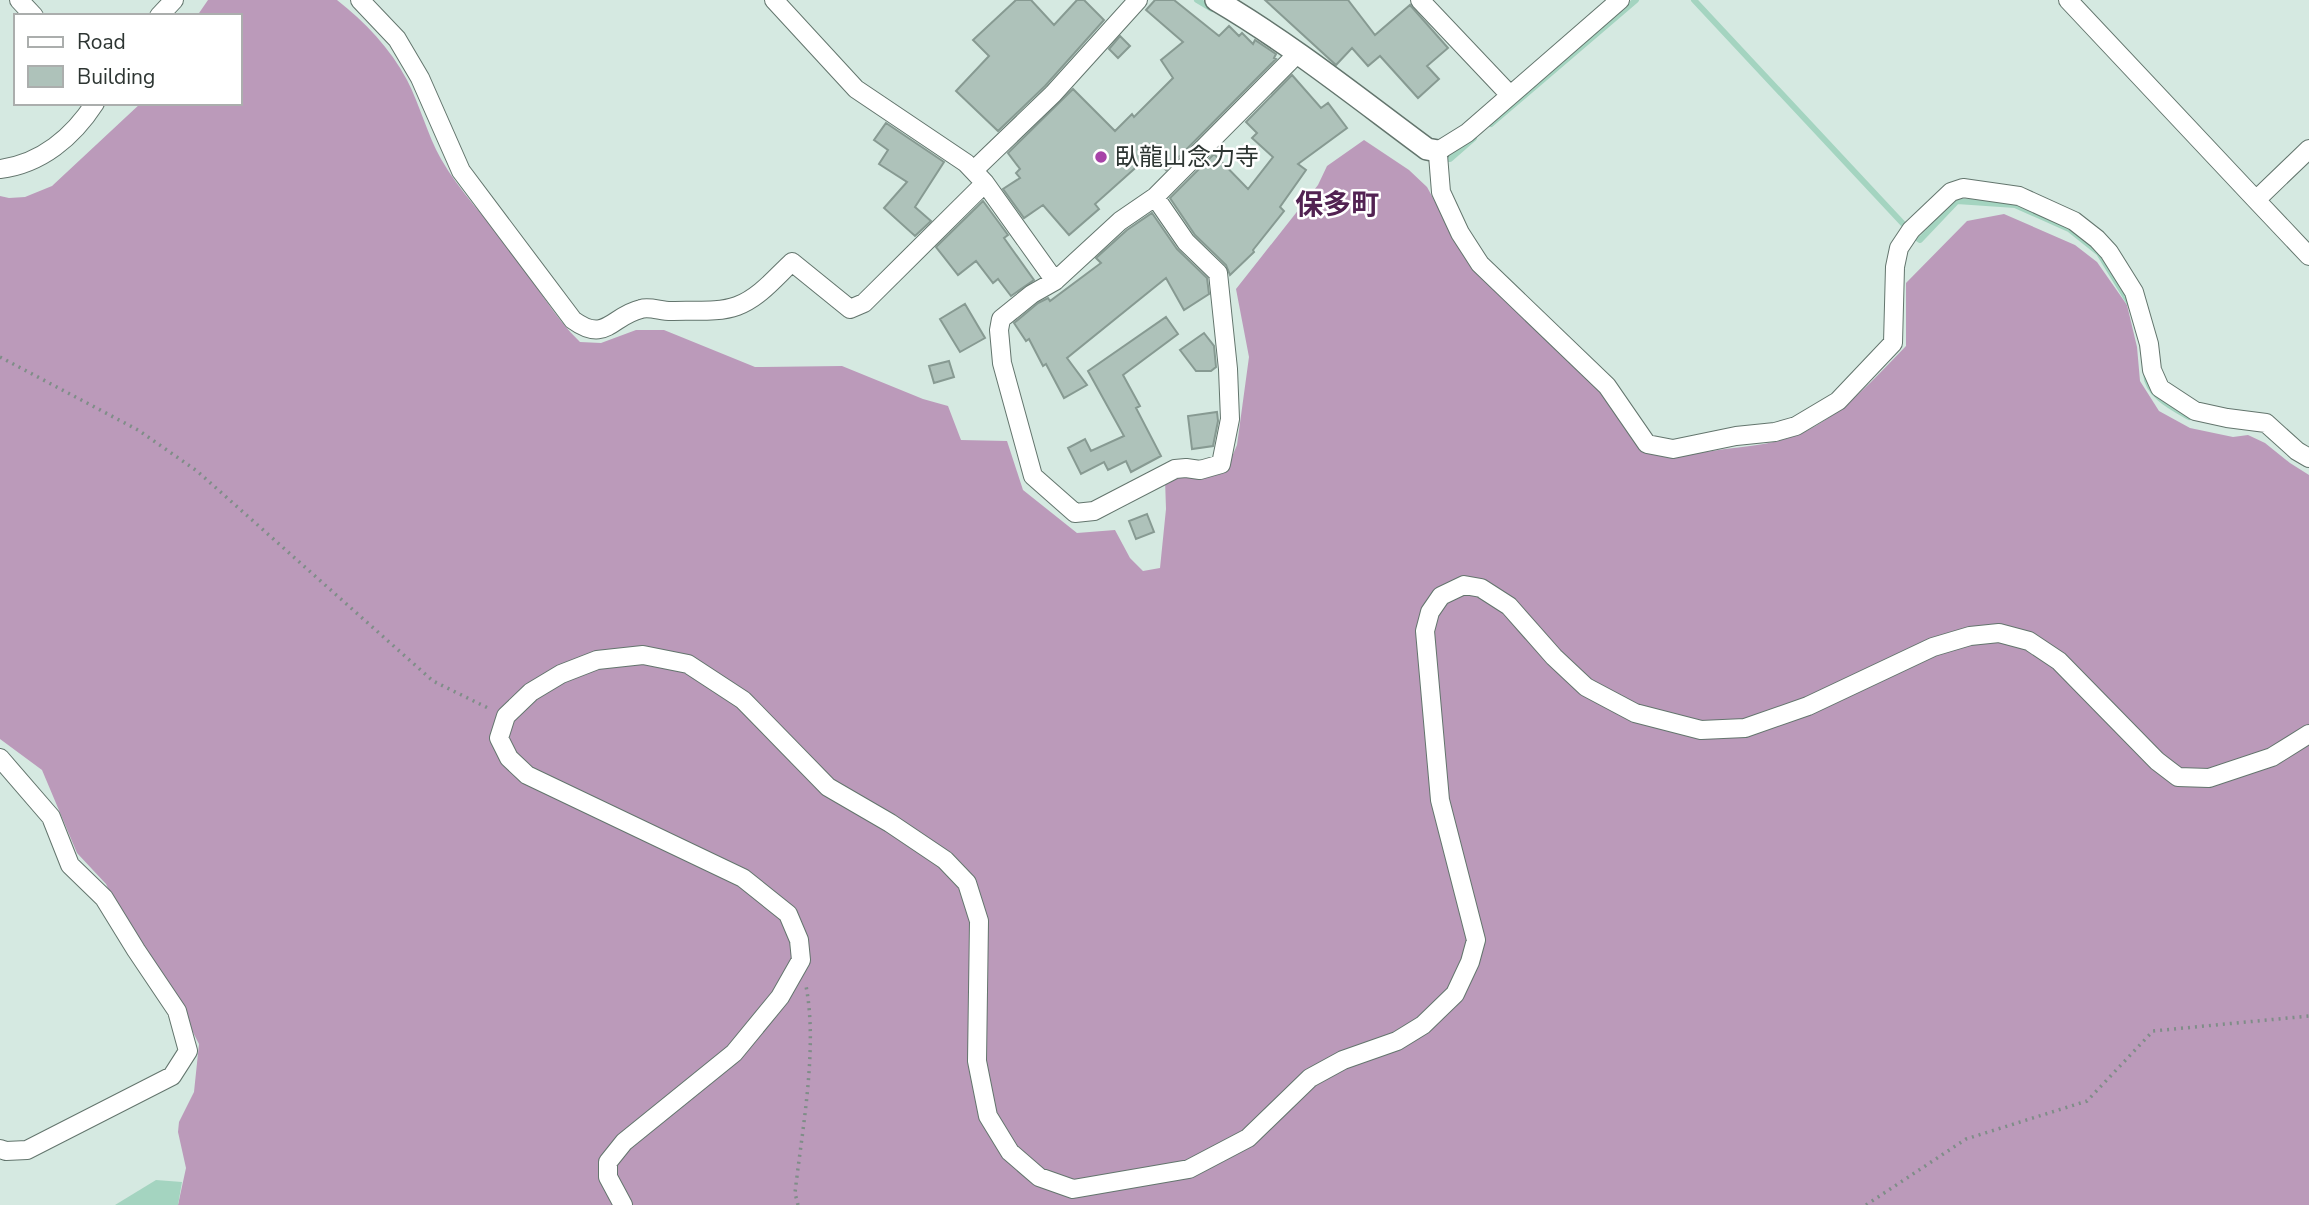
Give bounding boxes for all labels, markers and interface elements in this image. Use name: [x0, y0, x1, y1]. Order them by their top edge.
legend: [14, 14, 242, 105]
text: Road: [77, 28, 126, 56]
text: Building: [77, 63, 155, 91]
place label: 臥龍山念力寺: [1115, 141, 1259, 173]
marker: 臥龍山念力寺: [1093, 149, 1109, 165]
district label: 保多町: [1295, 186, 1379, 224]

